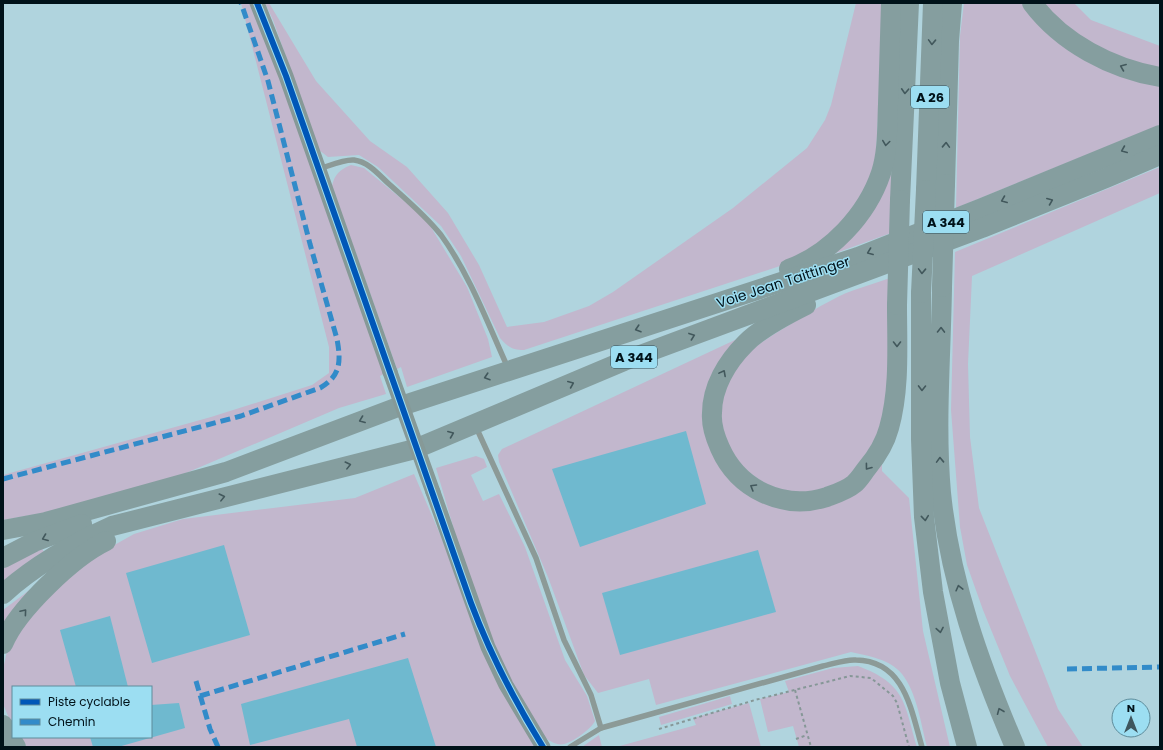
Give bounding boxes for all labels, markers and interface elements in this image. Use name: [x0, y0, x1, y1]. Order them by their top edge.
one-way arrow: [928, 39, 936, 45]
one-way arrow: [1119, 64, 1126, 72]
road number: A 26: [911, 86, 949, 108]
one-way arrow: [901, 88, 909, 94]
one-way arrow: [882, 140, 891, 147]
one-way arrow: [942, 142, 950, 148]
one-way arrow: [1121, 146, 1128, 154]
one-way arrow: [1000, 195, 1007, 203]
one-way arrow: [1047, 197, 1054, 205]
road number: A 344: [923, 211, 969, 233]
one-way arrow: [866, 248, 873, 256]
street label: Voie Jean Taittinger: [714, 251, 852, 313]
one-way arrow: [918, 268, 927, 274]
one-way arrow: [634, 324, 641, 333]
one-way arrow: [937, 327, 945, 333]
one-way arrow: [688, 333, 695, 341]
one-way arrow: [893, 341, 901, 347]
road number: A 344: [611, 346, 657, 368]
one-way arrow: [719, 370, 726, 377]
one-way arrow: [484, 373, 491, 381]
one-way arrow: [567, 380, 574, 388]
one-way arrow: [918, 385, 926, 391]
one-way arrow: [358, 416, 365, 424]
one-way arrow: [446, 431, 454, 439]
one-way arrow: [936, 457, 944, 463]
one-way arrow: [345, 462, 351, 470]
one-way arrow: [865, 463, 872, 470]
one-way arrow: [750, 484, 757, 491]
one-way arrow: [218, 493, 225, 502]
one-way arrow: [920, 515, 929, 521]
one-way arrow: [42, 533, 49, 541]
one-way arrow: [955, 585, 963, 591]
one-way arrow: [20, 609, 27, 616]
one-way arrow: [936, 627, 944, 633]
legend: [12, 686, 152, 738]
text: Piste cyclable: [48, 693, 130, 710]
north arrow: [1111, 698, 1151, 738]
text: N: [1127, 700, 1135, 716]
one-way arrow: [997, 708, 1005, 715]
text: Chemin: [48, 713, 95, 730]

